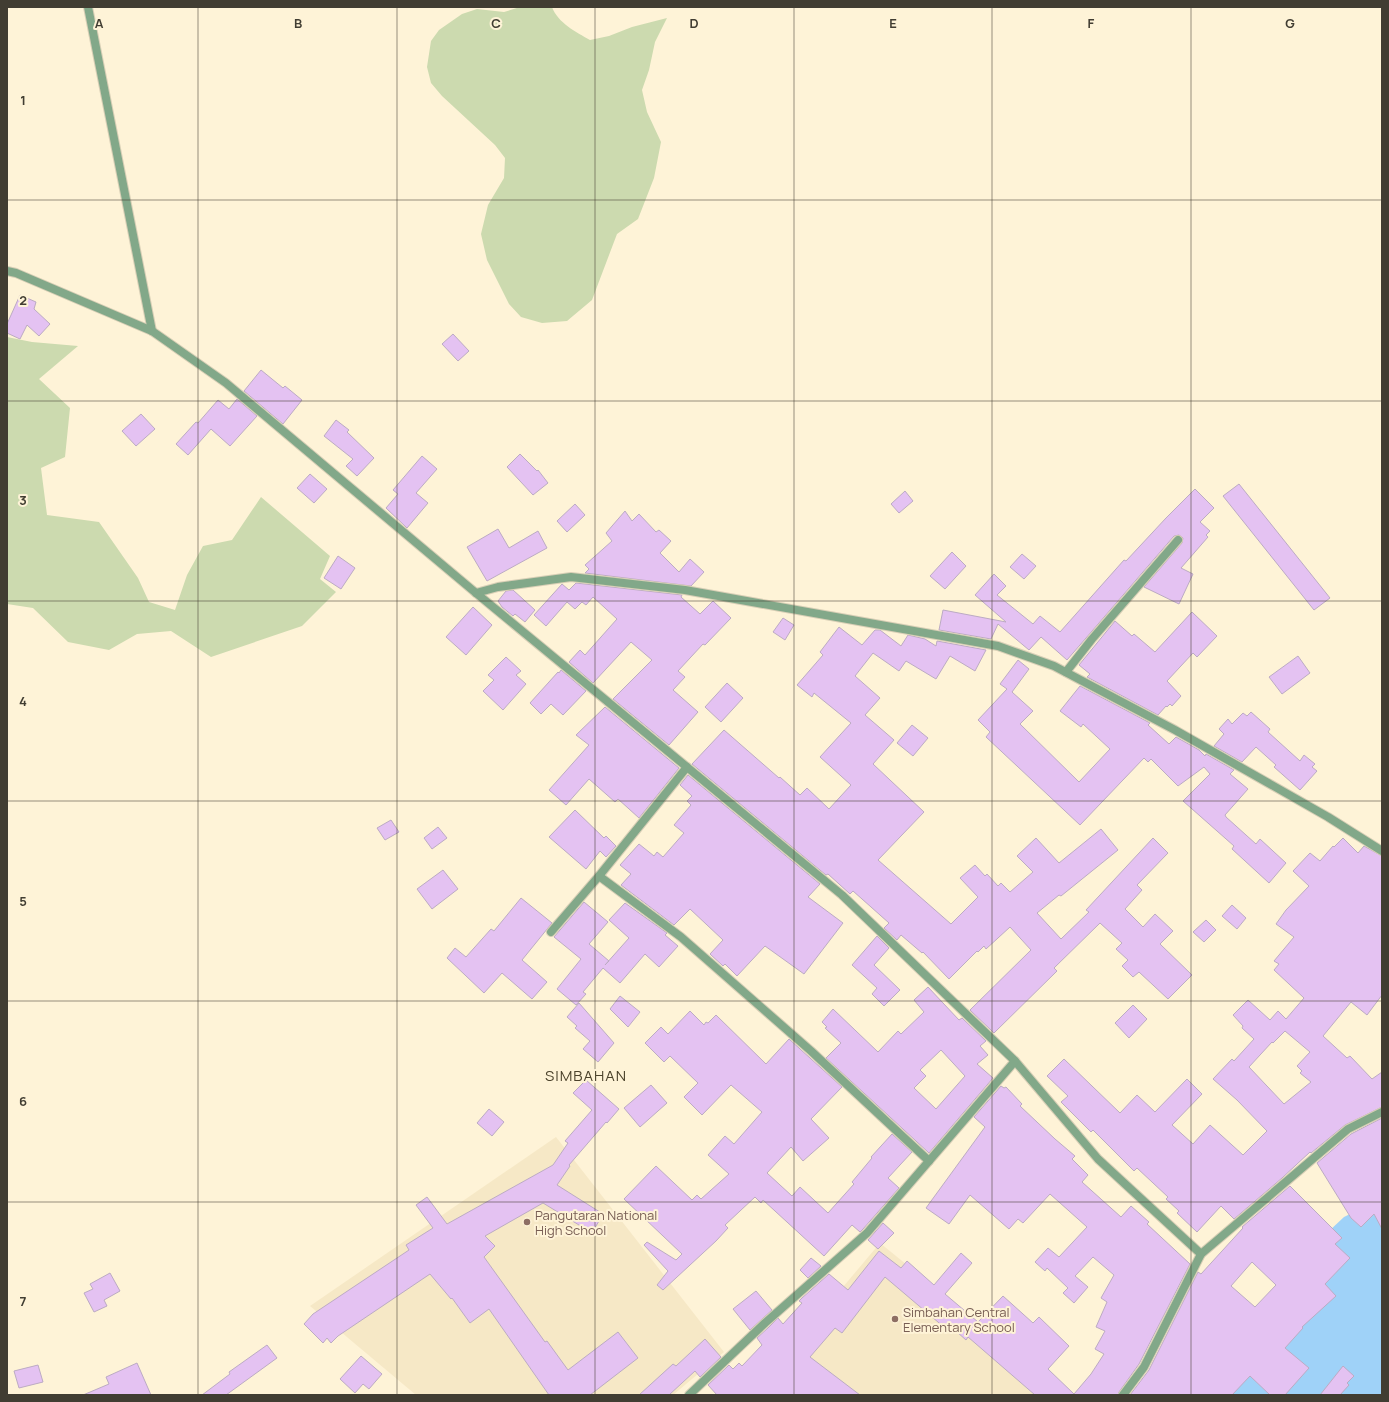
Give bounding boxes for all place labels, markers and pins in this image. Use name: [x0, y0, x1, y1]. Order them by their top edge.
place label: Pangutaran National High School: [535, 1206, 657, 1239]
marker: Pangutaran National High School: [522, 1217, 532, 1227]
place label: Simbahan Central Elementary School: [903, 1303, 1015, 1336]
marker: Simbahan Central Elementary School: [890, 1314, 900, 1324]

